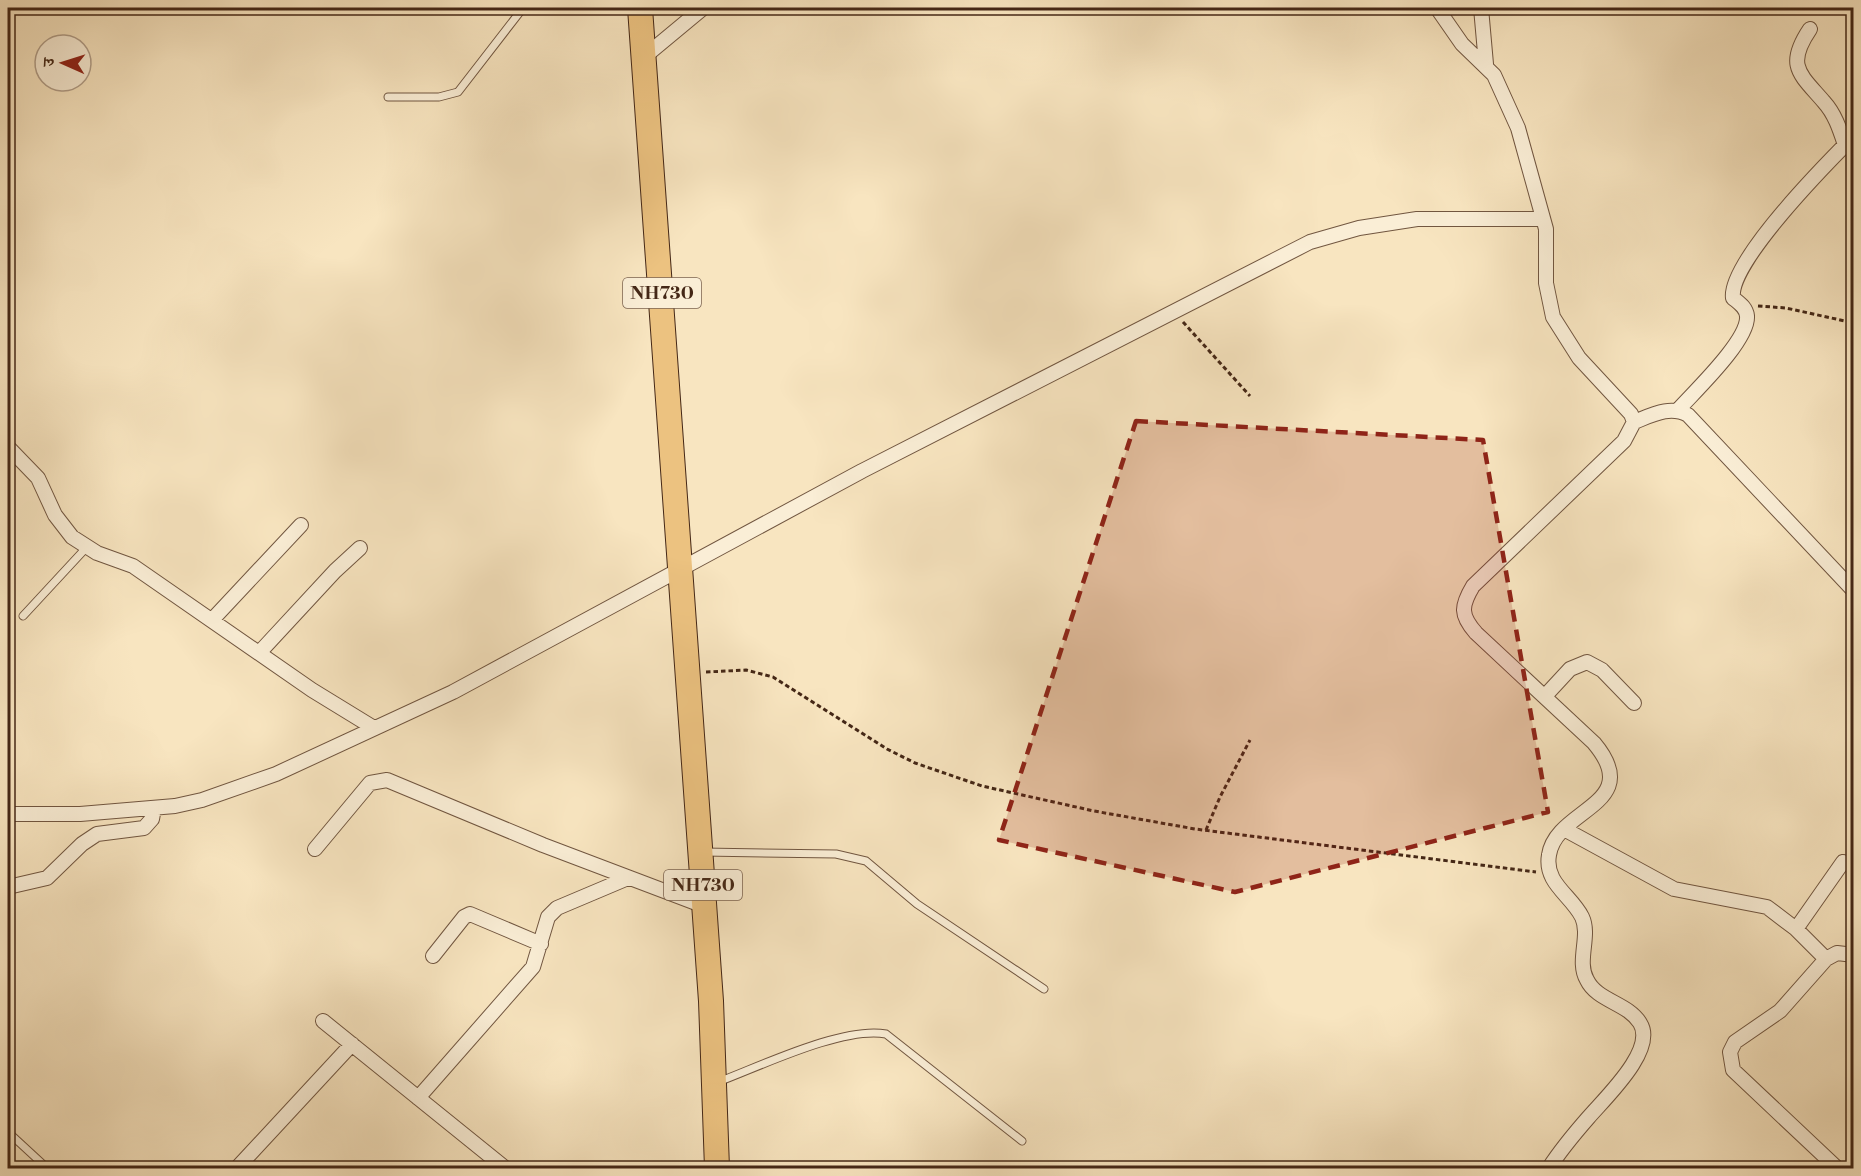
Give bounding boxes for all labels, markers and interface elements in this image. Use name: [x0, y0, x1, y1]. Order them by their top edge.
north arrow: [33, 33, 93, 93]
text: उ: [39, 56, 59, 68]
road number: NH730: [623, 278, 701, 308]
road number: NH730: [664, 870, 742, 900]

